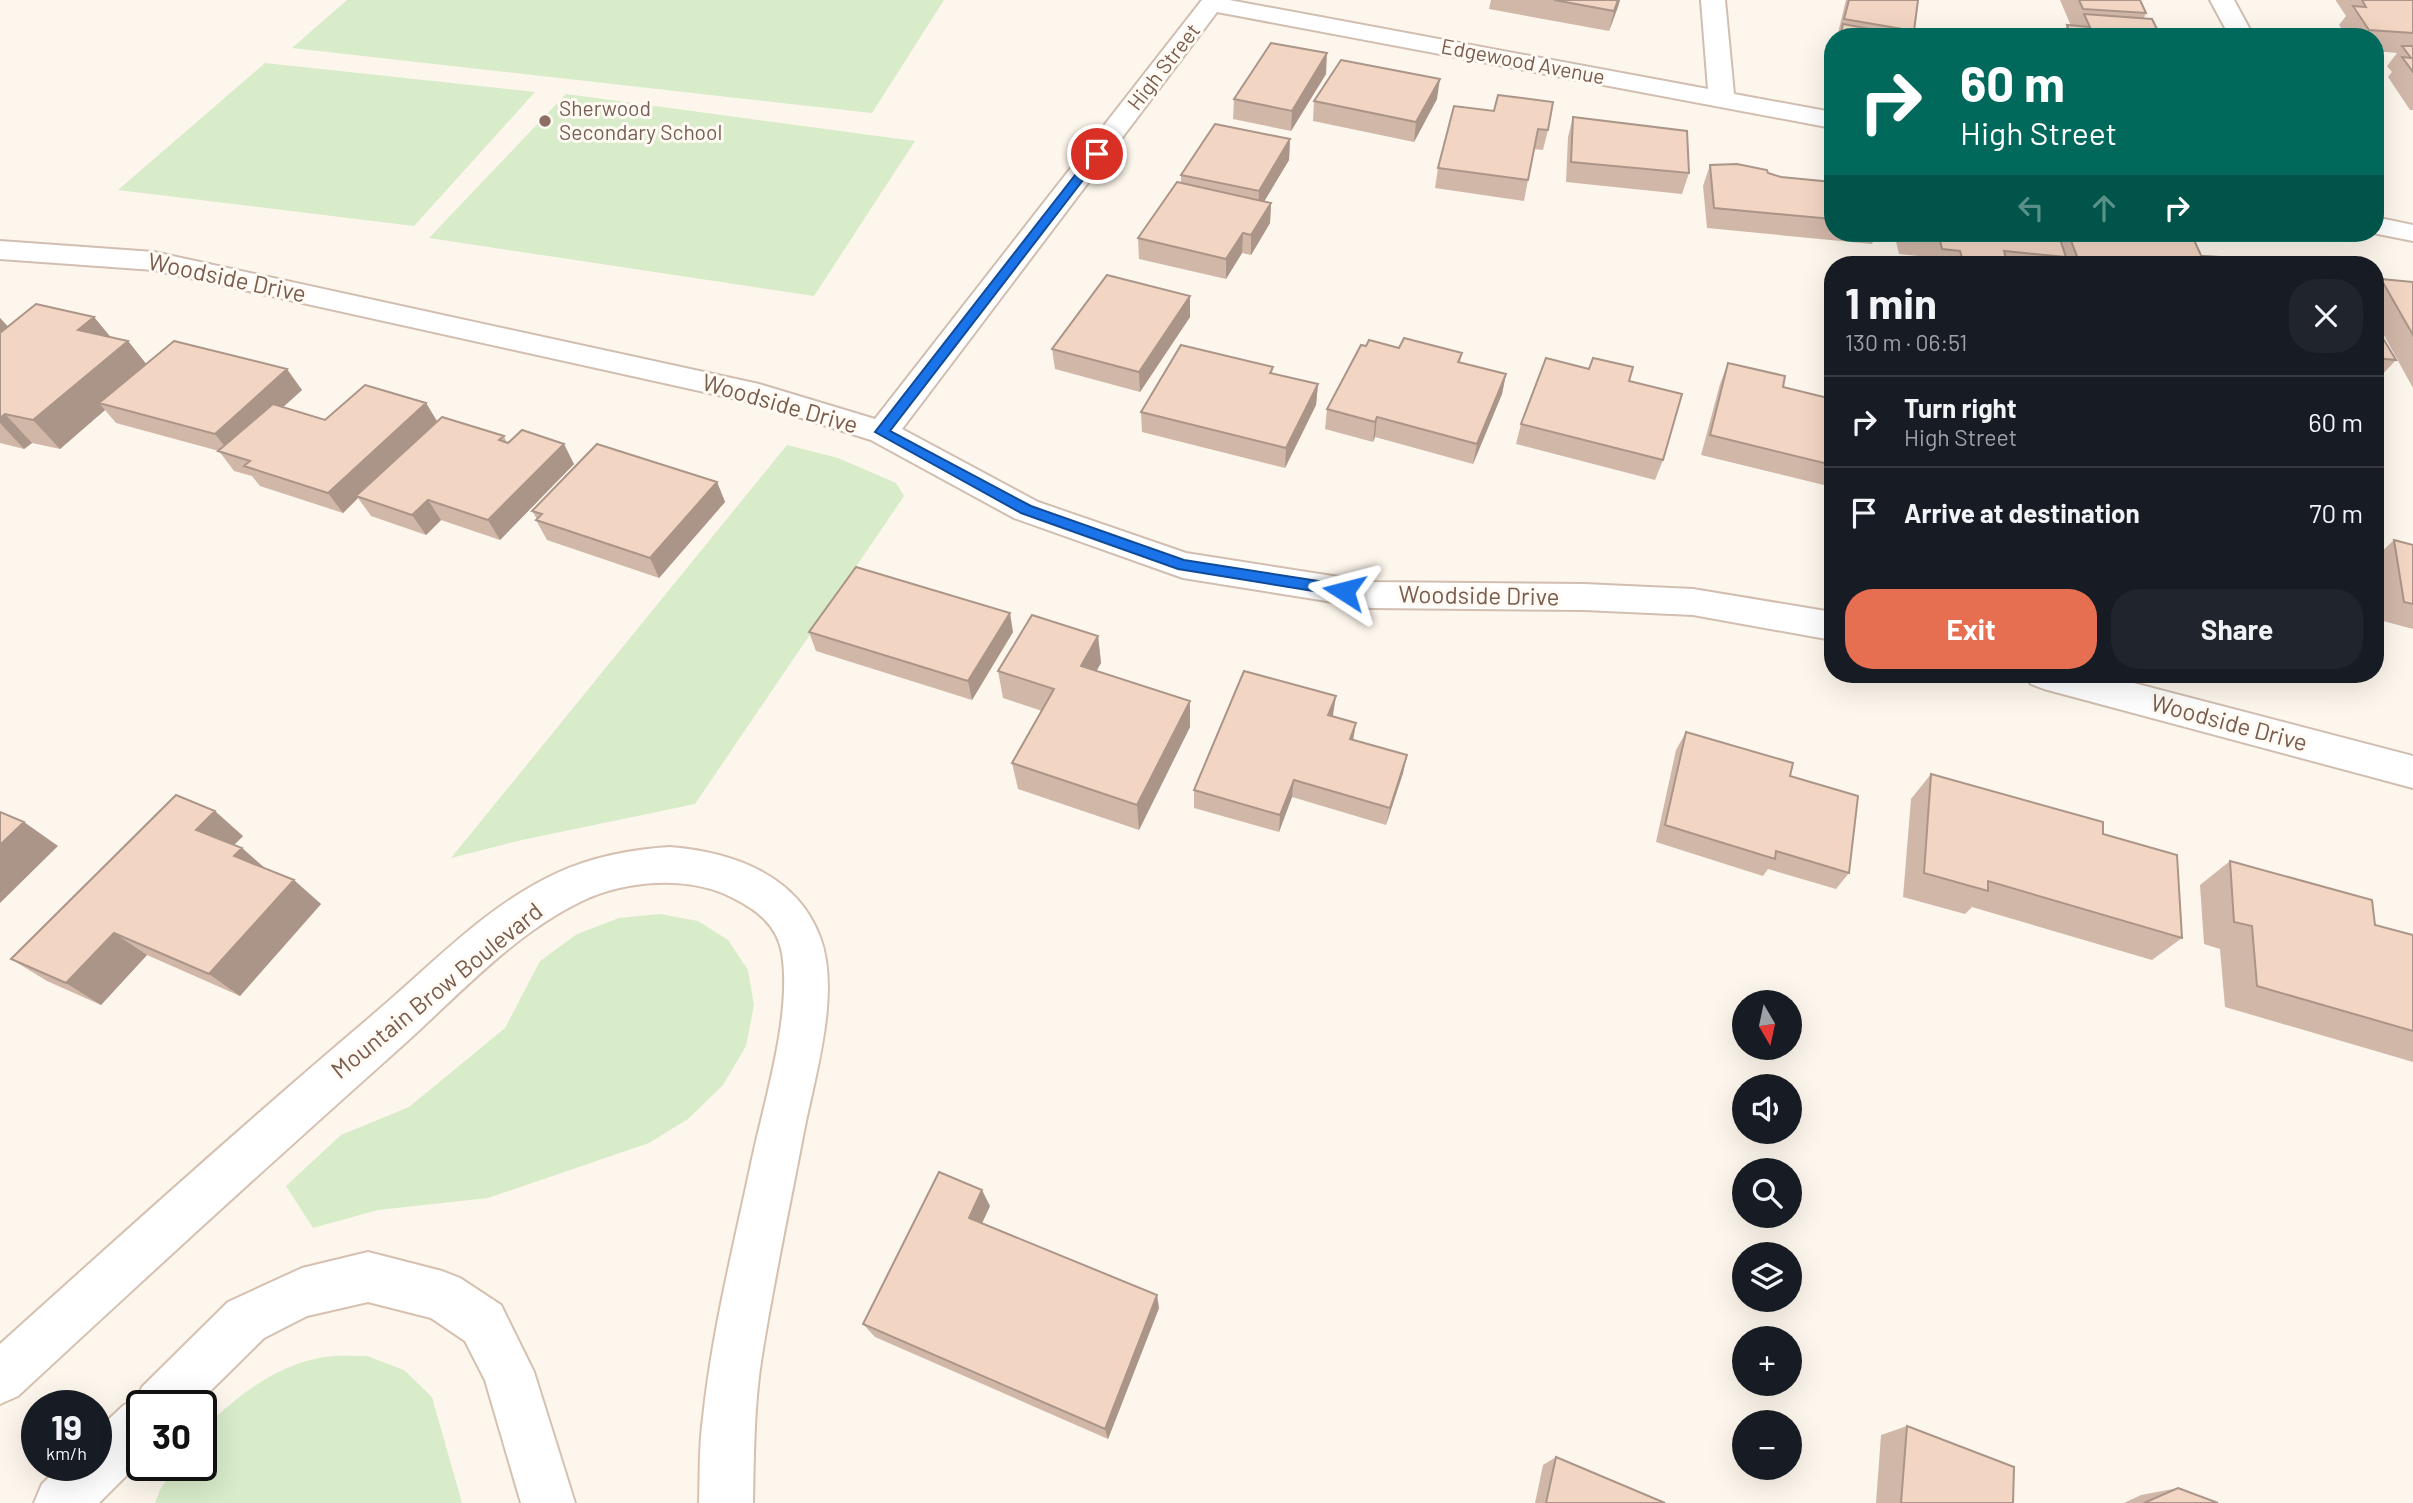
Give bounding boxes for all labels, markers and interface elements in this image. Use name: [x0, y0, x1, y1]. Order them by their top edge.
street label: High Street: [1121, 18, 1204, 114]
street label: Edgewood Avenue: [1439, 32, 1607, 89]
text: 60 m: [1960, 53, 2065, 112]
icon: right: [1845, 56, 1936, 147]
place label: Sherwood Secondary School: [559, 95, 722, 144]
marker: Sherwood Secondary School: [537, 113, 553, 129]
text: High Street: [1960, 113, 2117, 151]
pin: [1067, 124, 1127, 184]
icon: arrive: [1078, 135, 1116, 173]
icon: left: [2012, 189, 2050, 227]
icon: ahead: [2085, 189, 2123, 227]
icon: right: [2158, 189, 2196, 227]
street label: Woodside Drive: [146, 246, 309, 307]
text: 1 min: [1845, 277, 1937, 327]
button: close: [2289, 279, 2363, 353]
text: 130 m · 06:51: [1845, 328, 1967, 356]
street label: Woodside Drive: [699, 366, 862, 439]
text: Turn right: [1904, 392, 2017, 423]
icon: right: [1845, 403, 1883, 441]
text: 60 m: [2308, 406, 2363, 437]
text: High Street: [1904, 423, 2017, 451]
icon: arrive: [1845, 494, 1883, 532]
text: Arrive at destination: [1904, 497, 2140, 528]
text: 70 m: [2309, 497, 2363, 528]
position arrow: [1307, 554, 1381, 628]
street label: Woodside Drive: [1398, 579, 1560, 610]
button: Exit: [1845, 589, 2097, 669]
button: Share: [2111, 589, 2363, 669]
street label: Woodside Drive: [2148, 687, 2311, 756]
street label: Mountain Brow Boulevard: [325, 896, 548, 1084]
north arrow: [1732, 990, 1802, 1060]
map controls: [1732, 990, 1802, 1480]
button: sound: [1732, 1074, 1802, 1144]
button: search: [1732, 1158, 1802, 1228]
button: layers: [1732, 1242, 1802, 1312]
button: +: [1732, 1326, 1802, 1396]
speed limit sign: 30: [126, 1390, 217, 1481]
text: 19: [51, 1405, 82, 1447]
button: −: [1732, 1410, 1802, 1480]
text: km/h: [46, 1442, 87, 1464]

